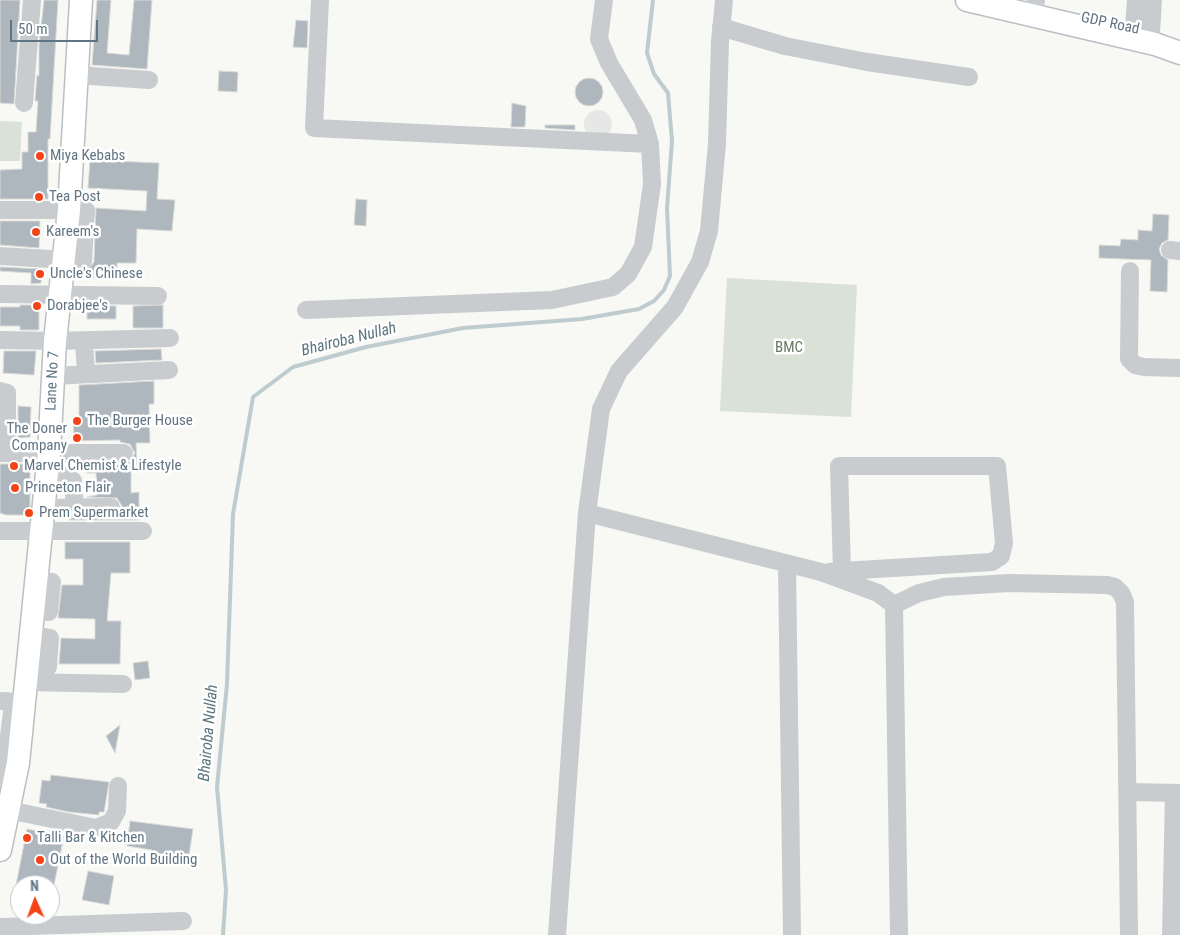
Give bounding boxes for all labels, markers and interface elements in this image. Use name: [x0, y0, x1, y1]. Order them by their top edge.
street label: GDP Road: [1079, 9, 1141, 39]
scale bar: [12, 10, 100, 42]
text: 50 m: [18, 20, 48, 38]
place label: Miya Kebabs: [50, 147, 125, 165]
marker: Miya Kebabs: [34, 150, 46, 162]
place label: Tea Post: [49, 188, 101, 206]
marker: Tea Post: [33, 191, 45, 203]
place label: Kareem's: [46, 223, 99, 241]
marker: Kareem's: [30, 226, 42, 238]
place label: Uncle's Chinese: [50, 265, 143, 283]
marker: Uncle's Chinese: [34, 268, 46, 280]
place label: Dorabjee's: [47, 297, 108, 315]
marker: Dorabjee's: [31, 300, 43, 312]
water label: Bhairoba Nullah: [300, 319, 398, 361]
park label: BMC: [775, 339, 803, 357]
street label: Lane No 7: [42, 351, 64, 411]
place label: The Burger House: [87, 412, 193, 430]
marker: The Burger House: [71, 415, 83, 427]
place label: The Doner Company: [7, 420, 67, 455]
marker: The Doner Company: [71, 432, 83, 444]
place label: Marvel Chemist & Lifestyle: [24, 457, 181, 475]
marker: Marvel Chemist & Lifestyle: [8, 460, 20, 472]
place label: Princeton Flair: [25, 479, 111, 497]
marker: Princeton Flair: [9, 482, 21, 494]
place label: Prem Supermarket: [39, 504, 149, 522]
marker: Prem Supermarket: [23, 507, 35, 519]
water label: Bhairoba Nullah: [195, 684, 223, 782]
place label: Talli Bar & Kitchen: [37, 829, 144, 847]
marker: Talli Bar & Kitchen: [21, 832, 33, 844]
place label: Out of the World Building: [50, 851, 198, 869]
marker: Out of the World Building: [34, 854, 46, 866]
north arrow: [10, 875, 60, 925]
text: N: [30, 878, 39, 894]

